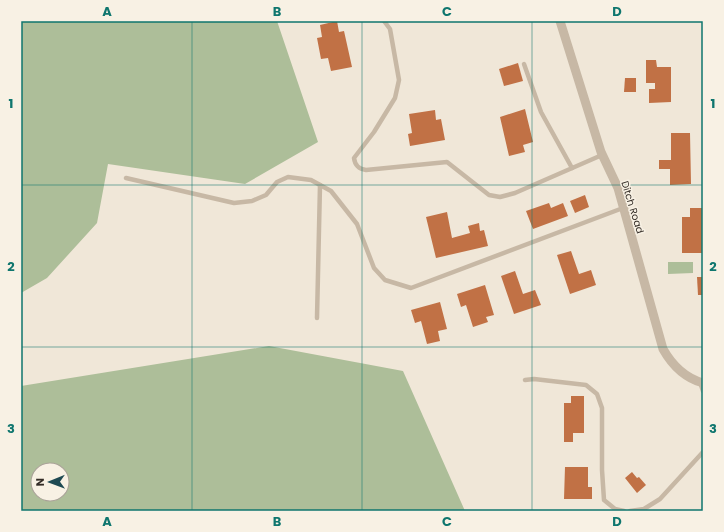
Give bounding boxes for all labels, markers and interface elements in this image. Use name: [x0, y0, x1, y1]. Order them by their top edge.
text: A: [102, 2, 112, 21]
text: B: [273, 2, 282, 21]
text: C: [442, 2, 452, 21]
text: D: [612, 2, 622, 21]
text: 1: [9, 94, 13, 113]
text: 1: [711, 94, 715, 113]
street label: Ditch Road: [617, 179, 648, 235]
text: 2: [7, 257, 15, 276]
text: 2: [709, 257, 717, 276]
text: 3: [7, 419, 15, 438]
text: 3: [709, 419, 717, 438]
north arrow: [30, 462, 70, 502]
text: N: [32, 478, 48, 486]
text: A: [102, 512, 112, 531]
text: B: [273, 512, 282, 531]
text: C: [442, 512, 452, 531]
text: D: [612, 512, 622, 531]

